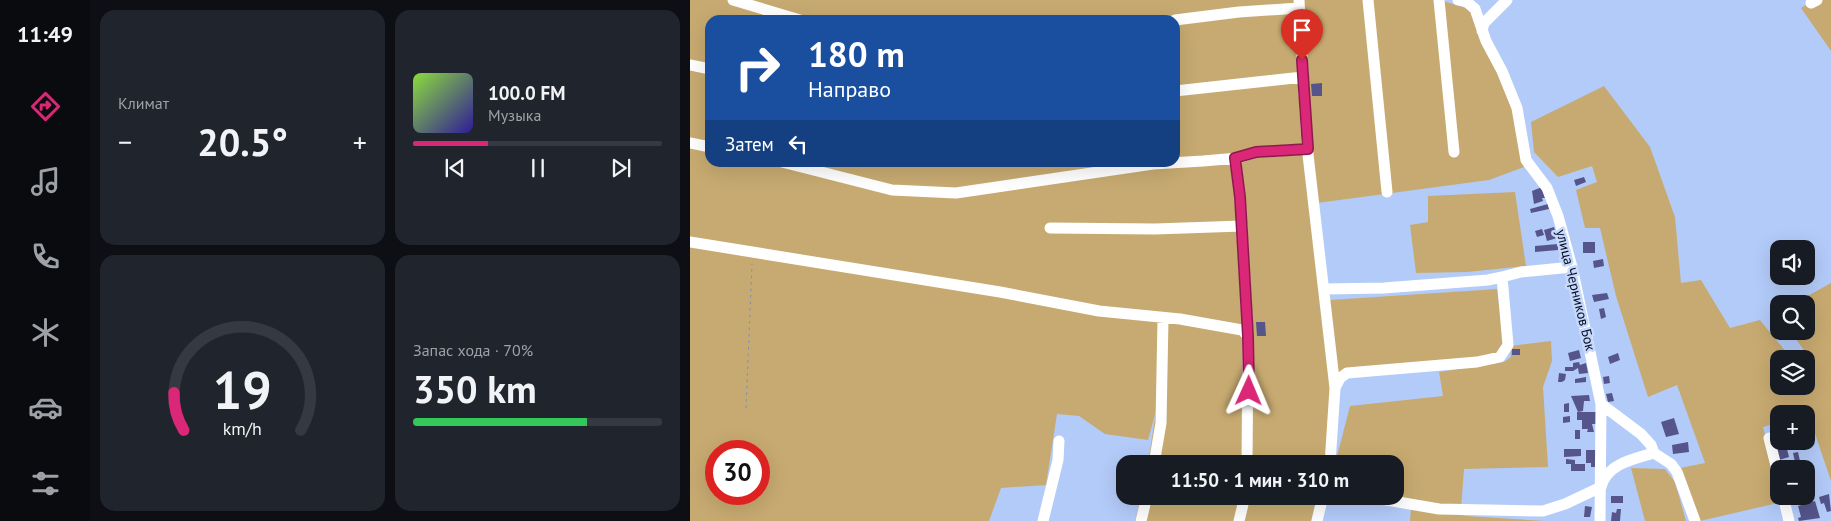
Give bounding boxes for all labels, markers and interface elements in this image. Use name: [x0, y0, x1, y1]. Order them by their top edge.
pin: [1281, 9, 1323, 60]
icon: arrive: [1288, 16, 1316, 44]
text: 11:49: [17, 20, 73, 48]
text: 180 m: [808, 31, 905, 77]
icon: right: [725, 35, 790, 100]
text: Направо: [808, 75, 891, 103]
text: 100.0 FM: [488, 81, 565, 105]
icon: directions: [28, 89, 63, 124]
text: Климат: [118, 93, 169, 113]
text: Музыка: [488, 105, 541, 125]
text: 20.5°: [197, 117, 288, 166]
text: −: [118, 123, 132, 160]
text: +: [353, 123, 367, 160]
icon: left: [784, 130, 812, 158]
text: Затем: [725, 132, 774, 156]
icon: previous: [441, 154, 469, 182]
icon: pause: [524, 154, 552, 182]
icon: next: [607, 154, 635, 182]
icon: music: [28, 164, 63, 199]
street label: улица Черников Бок: [1552, 227, 1600, 353]
icon: phone: [28, 239, 63, 274]
map controls: [1770, 240, 1815, 505]
button: sound: [1770, 240, 1815, 285]
button: search: [1770, 295, 1815, 340]
icon: climate: [28, 315, 63, 350]
text: Запас хода · 70%: [413, 340, 533, 360]
button: layers: [1770, 350, 1815, 395]
text: 19: [213, 356, 272, 423]
text: 350 km: [413, 364, 537, 413]
position arrow: [1222, 364, 1274, 416]
icon: car: [28, 390, 63, 425]
button: +: [1770, 405, 1815, 450]
text: km/h: [223, 417, 262, 440]
speed limit sign: 30: [705, 440, 770, 505]
button: −: [1770, 460, 1815, 505]
icon: filters: [28, 466, 63, 501]
text: 11:50 · 1 мин · 310 m: [1171, 468, 1349, 492]

